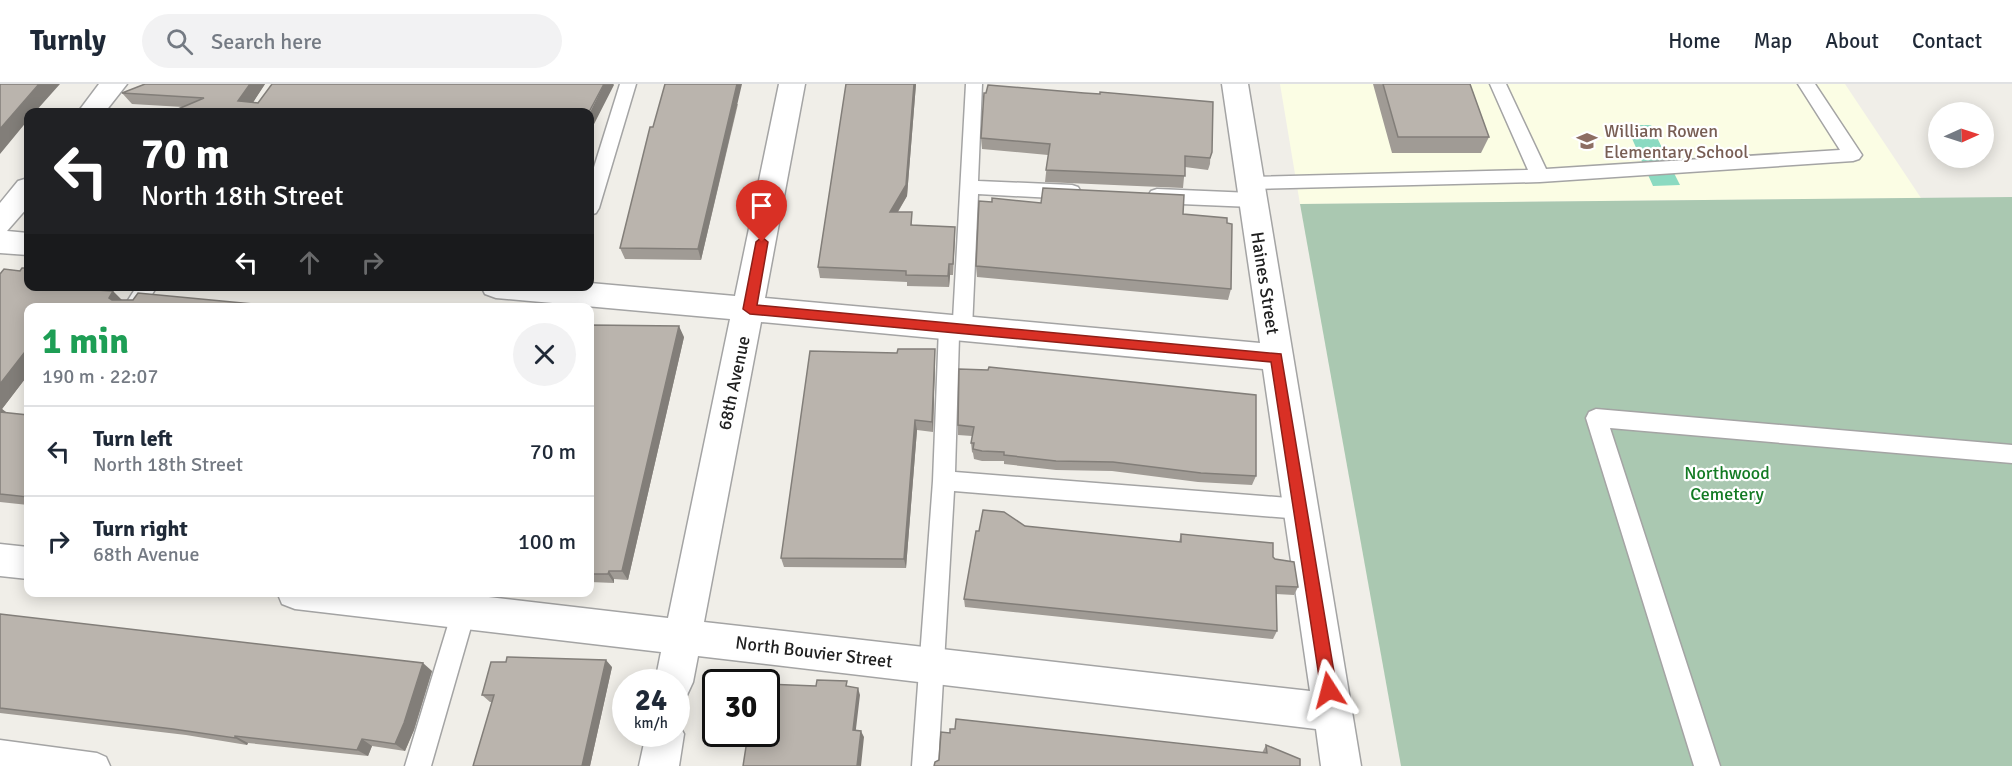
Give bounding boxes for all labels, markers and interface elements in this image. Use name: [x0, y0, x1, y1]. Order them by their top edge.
search box: [142, 14, 562, 68]
text: Turnly: [30, 24, 106, 58]
icon: search: [163, 25, 196, 58]
text: Search here: [211, 28, 322, 55]
text: Home: [1668, 28, 1721, 54]
text: Map: [1754, 28, 1792, 54]
text: About: [1825, 28, 1879, 54]
text: Contact: [1912, 28, 1982, 54]
north arrow: [1928, 102, 1994, 168]
map controls: [1928, 102, 1994, 168]
place label: William Rowen Elementary School: [1604, 120, 1749, 163]
text: 70 m: [141, 129, 230, 180]
school or university icon: William Rowen Elementary School: [1575, 129, 1599, 153]
icon: left: [42, 132, 120, 210]
text: North 18th Street: [141, 180, 344, 213]
pin: [736, 180, 787, 242]
icon: arrive: [745, 189, 778, 222]
street label: Haines Street: [1246, 230, 1284, 336]
icon: left: [230, 246, 263, 279]
icon: ahead: [293, 246, 326, 279]
icon: right: [356, 246, 389, 279]
text: 1 min: [42, 319, 129, 364]
button: close: [513, 323, 576, 386]
street label: 68th Avenue: [713, 334, 755, 432]
text: 190 m · 22:07: [42, 364, 158, 389]
text: Turn left: [93, 425, 173, 452]
icon: left: [42, 435, 75, 468]
text: 70 m: [530, 438, 576, 465]
text: North 18th Street: [93, 452, 243, 477]
park label: Northwood Cemetery: [1684, 462, 1770, 505]
text: Turn right: [93, 515, 188, 542]
icon: right: [42, 525, 75, 558]
text: 100 m: [518, 528, 576, 555]
text: 68th Avenue: [93, 542, 199, 567]
street label: North Bouvier Street: [734, 631, 894, 673]
position arrow: [1297, 658, 1361, 722]
speed limit sign: 30: [702, 669, 780, 747]
text: 24: [635, 682, 667, 719]
text: km/h: [634, 714, 668, 732]

